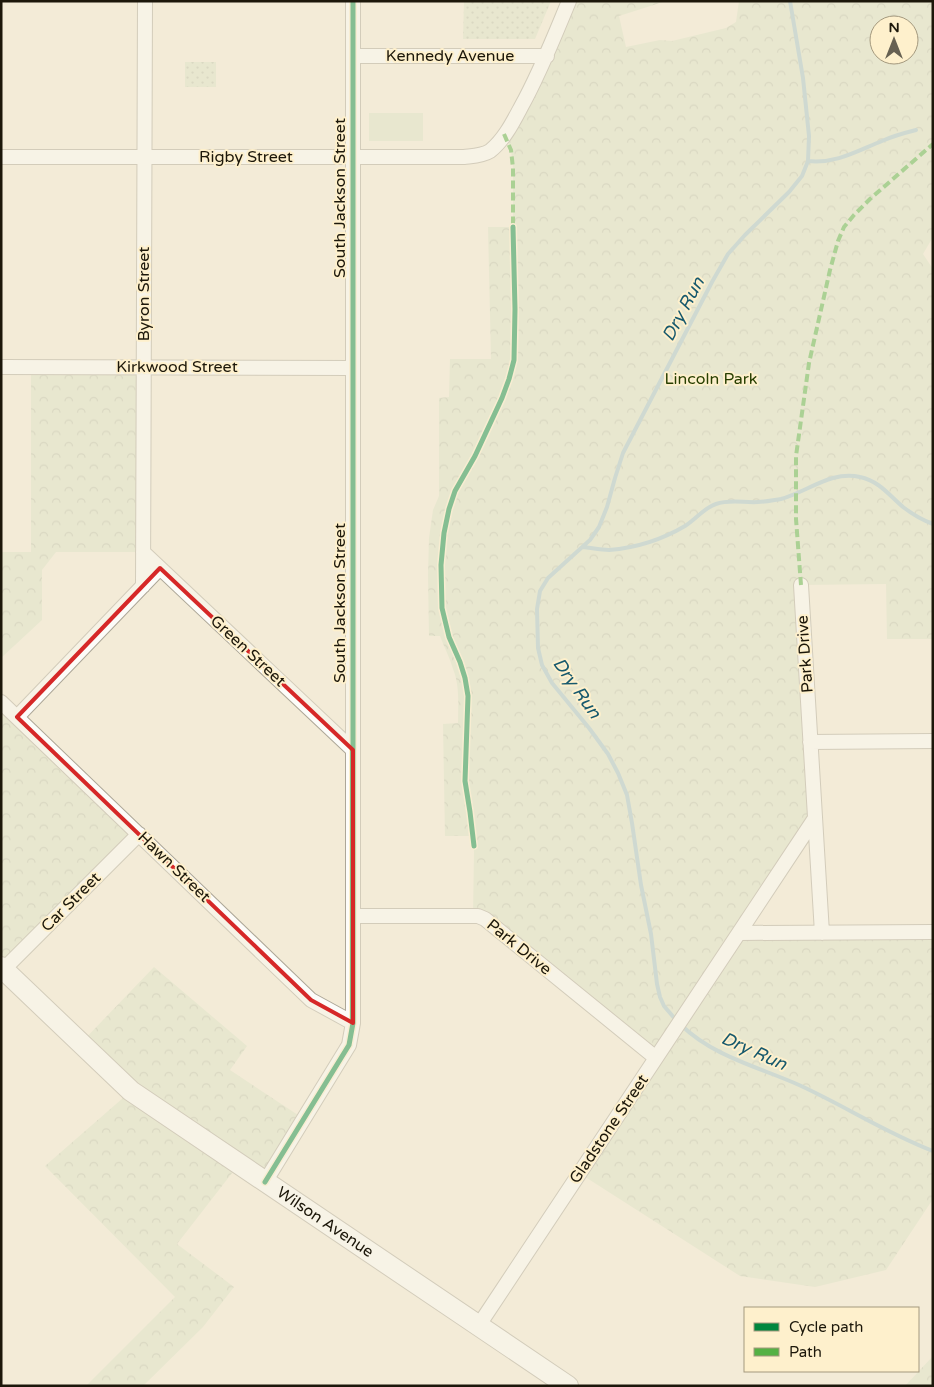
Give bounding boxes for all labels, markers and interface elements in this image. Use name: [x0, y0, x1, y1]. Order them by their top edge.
north arrow: [869, 15, 919, 65]
text: N: [888, 19, 900, 36]
street label: Kennedy Avenue: [386, 46, 514, 66]
street label: South Jackson Street: [330, 118, 350, 278]
street label: Rigby Street: [199, 147, 293, 167]
street label: Byron Street: [134, 247, 154, 341]
water label: Dry Run: [657, 272, 709, 345]
street label: Kirkwood Street: [116, 357, 238, 377]
park label: Lincoln Park: [664, 369, 758, 389]
street label: South Jackson Street: [330, 523, 350, 683]
street label: Green Street: [206, 611, 290, 691]
street label: Park Drive: [792, 615, 818, 693]
water label: Dry Run: [548, 653, 606, 724]
street label: Hawn Street: [134, 827, 214, 907]
street label: Car Street: [37, 868, 105, 936]
street label: Park Drive: [482, 915, 556, 979]
water label: Dry Run: [718, 1027, 791, 1076]
street label: Gladstone Street: [565, 1071, 653, 1187]
street label: Wilson Avenue: [273, 1182, 378, 1262]
legend: [744, 1307, 919, 1372]
text: Cycle path: [789, 1318, 863, 1336]
text: Path: [789, 1343, 822, 1361]

